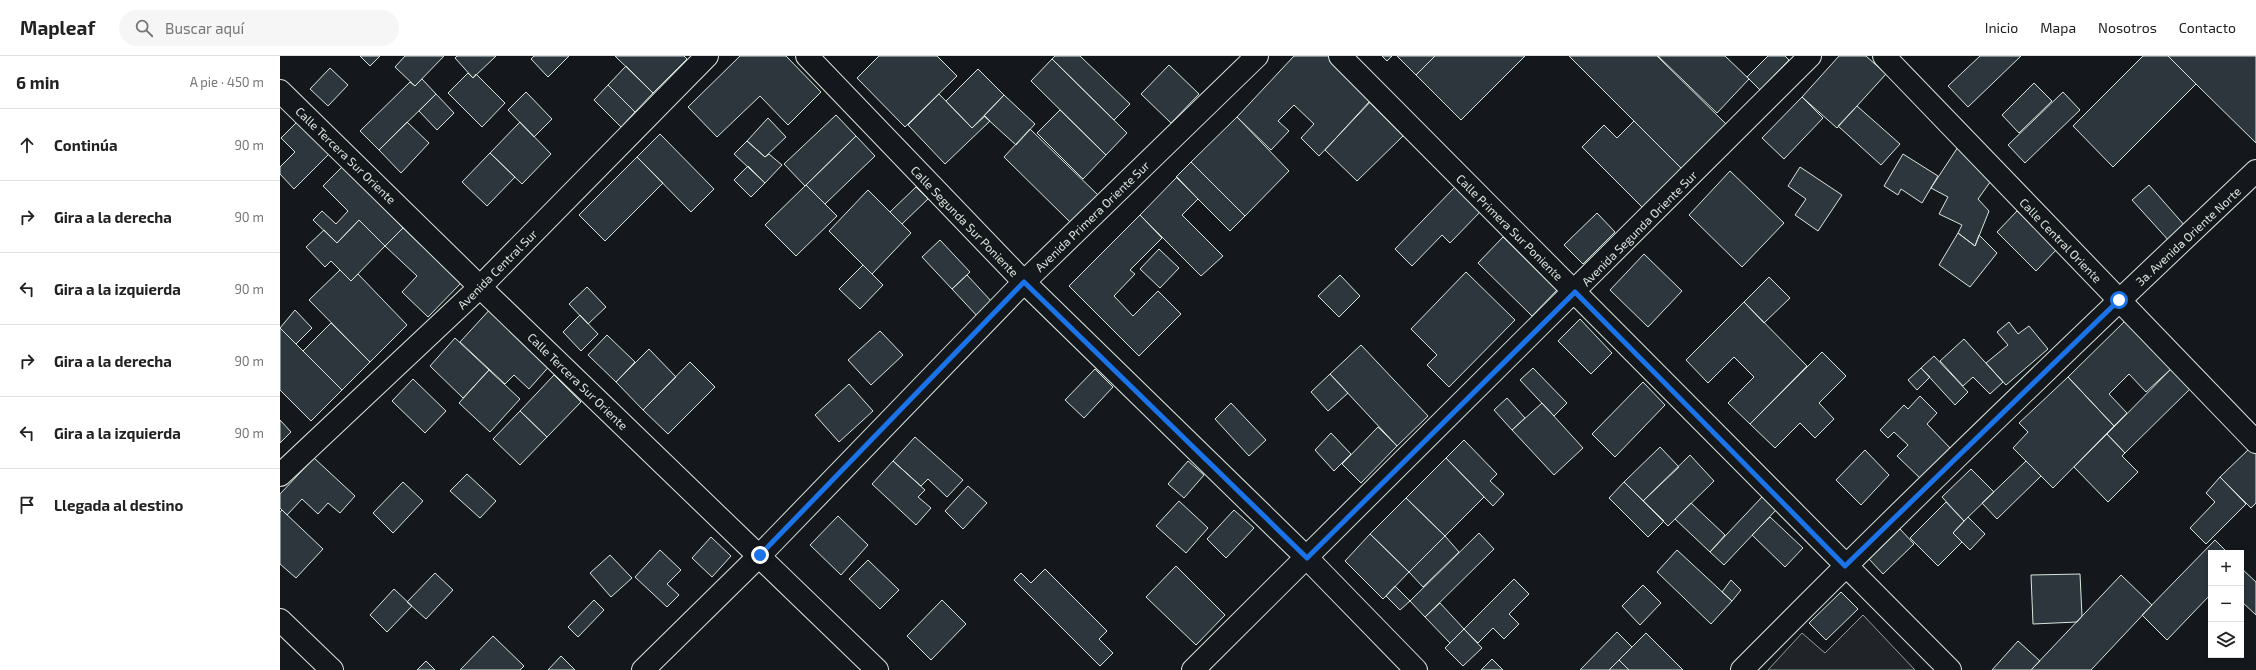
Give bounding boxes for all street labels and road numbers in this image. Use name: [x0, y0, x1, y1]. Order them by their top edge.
street label: Calle Tercera Sur Oriente: [293, 104, 399, 206]
street label: Avenida Primera Oriente Sur: [1032, 158, 1152, 274]
street label: Calle Segunda Sur Poniente: [908, 163, 1022, 279]
street label: Avenida Segunda Oriente Sur: [1578, 167, 1700, 289]
street label: Calle Primera Sur Poniente: [1454, 171, 1566, 283]
street label: 3a. Avenida Oriente Norte: [2133, 184, 2243, 288]
street label: Calle Central Oriente: [2017, 195, 2105, 285]
street label: Avenida Central Sur: [454, 226, 540, 312]
street label: Calle Tercera Sur Oriente: [525, 330, 631, 432]

